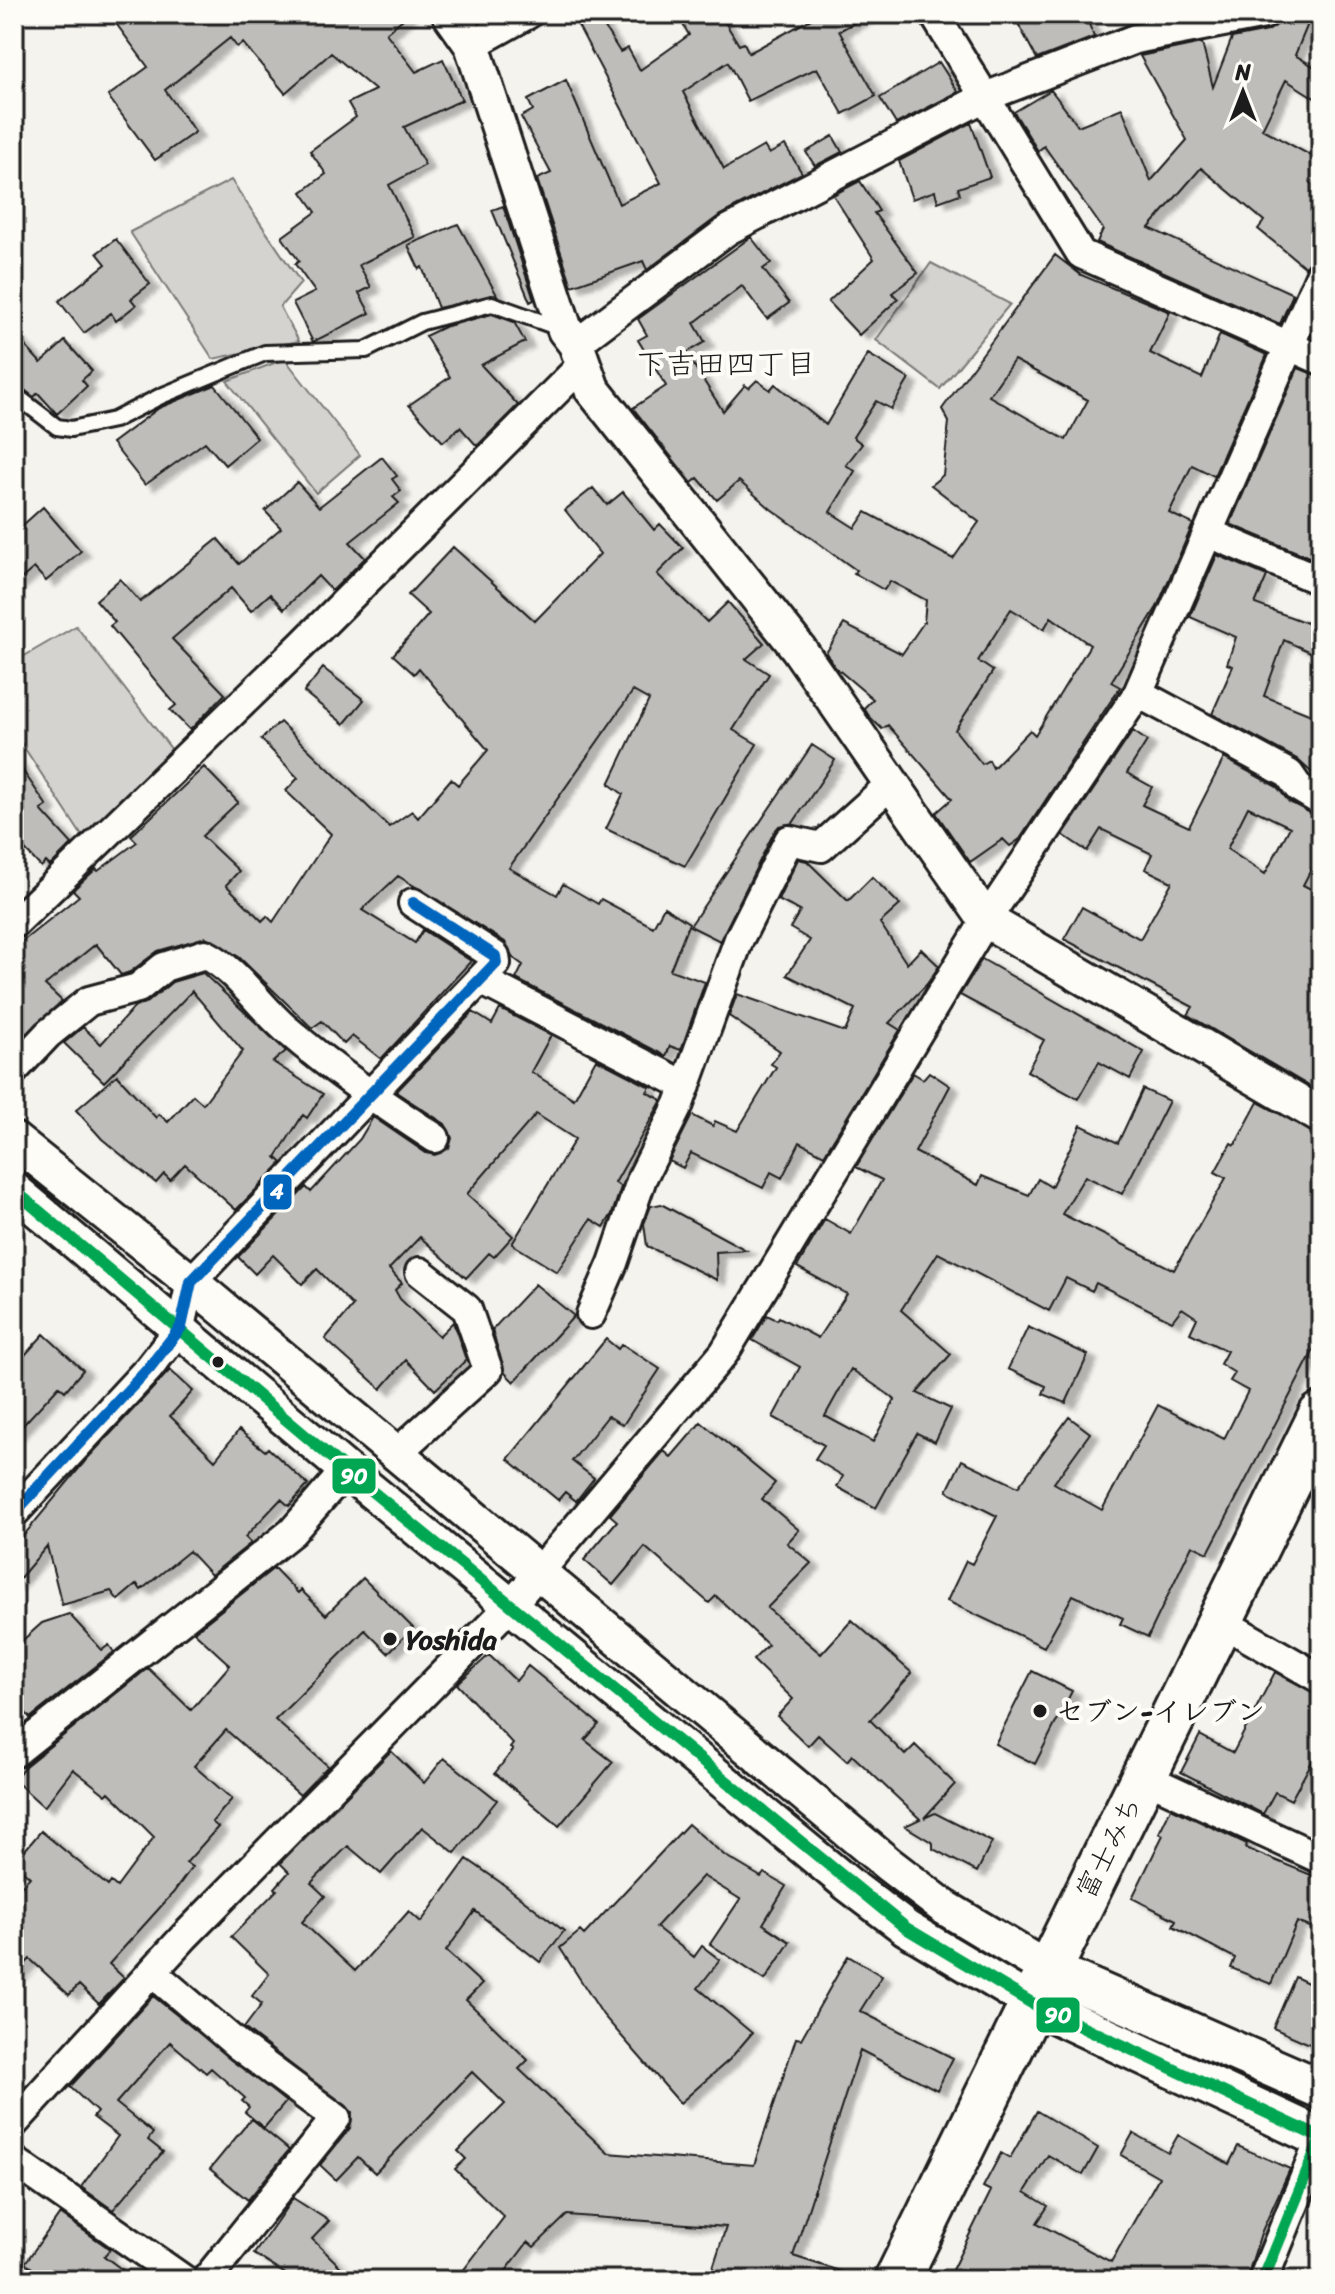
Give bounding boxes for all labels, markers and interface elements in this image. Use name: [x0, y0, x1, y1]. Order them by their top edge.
north arrow: [1203, 52, 1283, 132]
text: N: [1234, 53, 1251, 92]
district label: 下吉田四丁目: [636, 337, 816, 391]
text: 4: [269, 1172, 284, 1211]
line badge: 4: [262, 1173, 293, 1211]
unlabelled marker: [210, 1354, 226, 1370]
line badge: 90: [331, 1457, 377, 1495]
text: 90: [340, 1457, 368, 1496]
place label: Yoshida: [406, 1615, 498, 1664]
marker: Yoshida: [381, 1630, 399, 1648]
place label: セブン-イレブン: [1056, 1687, 1265, 1736]
marker: セブン-イレブン: [1031, 1702, 1049, 1720]
street label: 富士みち: [1061, 1787, 1155, 1908]
line badge: 90: [1035, 1996, 1081, 2034]
text: 90: [1044, 1996, 1072, 2035]

